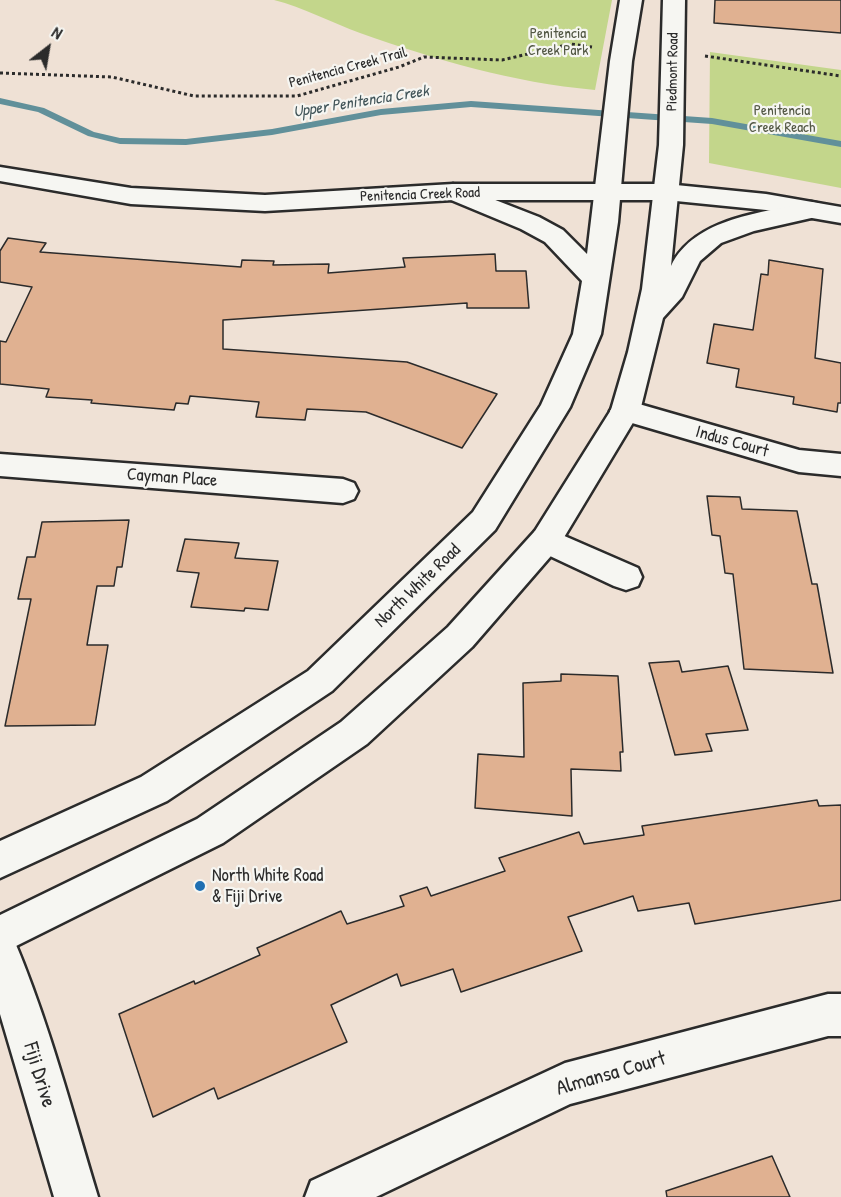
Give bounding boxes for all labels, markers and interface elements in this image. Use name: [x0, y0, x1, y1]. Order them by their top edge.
north arrow: [18, 18, 78, 78]
text: N: [48, 21, 67, 44]
park label: Penitencia Creek Park: [528, 25, 588, 60]
street label: Piedmont Road: [663, 33, 683, 111]
street label: Penitencia Creek Trail: [287, 44, 409, 92]
water label: Upper Penitencia Creek: [292, 82, 430, 122]
park label: Penitencia Creek Reach: [749, 102, 815, 137]
street label: Penitencia Creek Road: [360, 184, 480, 206]
street label: Indus Court: [693, 421, 771, 463]
street label: Cayman Place: [126, 464, 218, 492]
street label: North White Road: [370, 540, 466, 632]
place label: North White Road & Fiji Drive: [212, 865, 323, 908]
marker: North White Road & Fiji Drive: [193, 879, 207, 893]
street label: Fiji Drive: [17, 1039, 61, 1111]
street label: Almansa Court: [553, 1046, 669, 1102]

